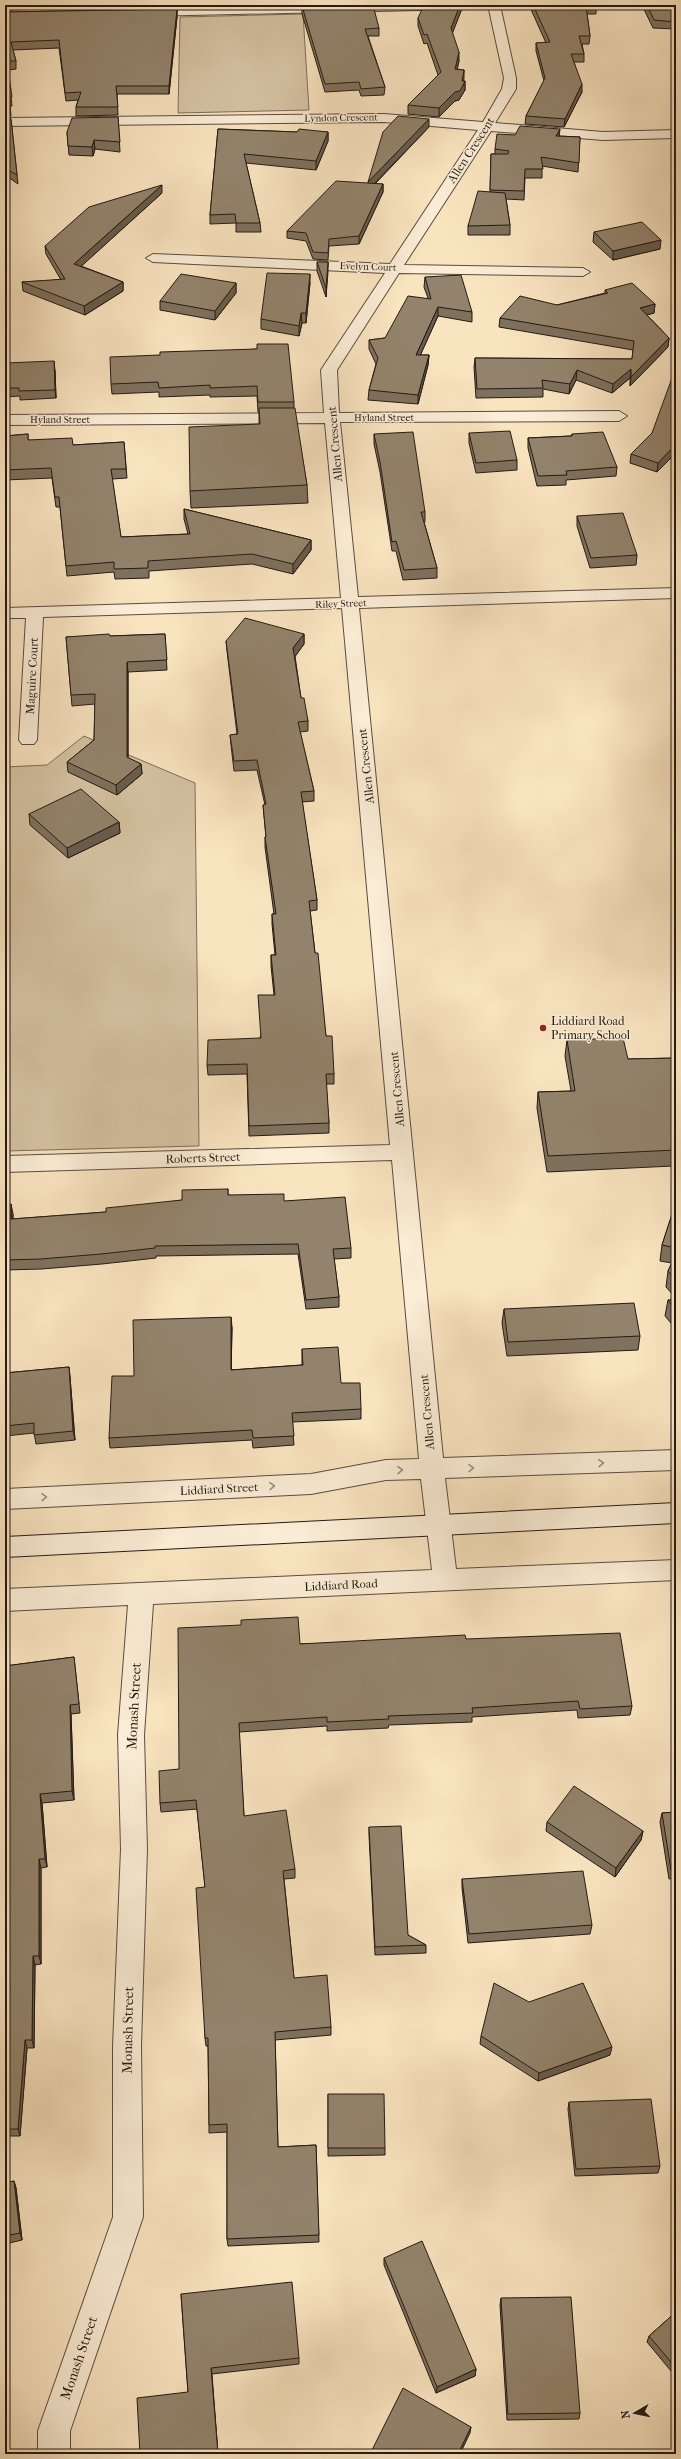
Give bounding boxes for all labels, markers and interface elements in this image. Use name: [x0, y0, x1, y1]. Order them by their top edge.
street label: Lyndon Crescent: [304, 111, 378, 125]
street label: Allen Crescent: [444, 114, 498, 186]
street label: Evelyn Court: [339, 260, 397, 274]
street label: Allen Crescent: [325, 405, 345, 483]
street label: Hyland Street: [354, 412, 414, 424]
street label: Hyland Street: [30, 414, 90, 426]
street label: Riley Street: [315, 597, 367, 611]
street label: Maguire Court: [23, 636, 41, 715]
street label: Allen Crescent: [355, 727, 377, 805]
place label: Liddiard Road Primary School: [551, 1014, 631, 1042]
marker: Liddiard Road Primary School: [538, 1023, 548, 1033]
street label: Allen Crescent: [387, 1050, 407, 1128]
street label: Roberts Street: [165, 1150, 241, 1166]
street label: Allen Crescent: [417, 1373, 437, 1451]
one-way arrow: [598, 1459, 604, 1467]
one-way arrow: [468, 1464, 474, 1472]
one-way arrow: [397, 1466, 403, 1474]
street label: Liddiard Street: [179, 1480, 259, 1498]
one-way arrow: [269, 1482, 275, 1490]
one-way arrow: [41, 1493, 47, 1502]
street label: Liddiard Road: [304, 1576, 379, 1594]
street label: Monash Street: [123, 1662, 145, 1750]
street label: Monash Street: [119, 1986, 137, 2074]
street label: Monash Street: [57, 2314, 101, 2402]
north arrow: [615, 2393, 655, 2433]
text: N: [618, 2409, 633, 2420]

